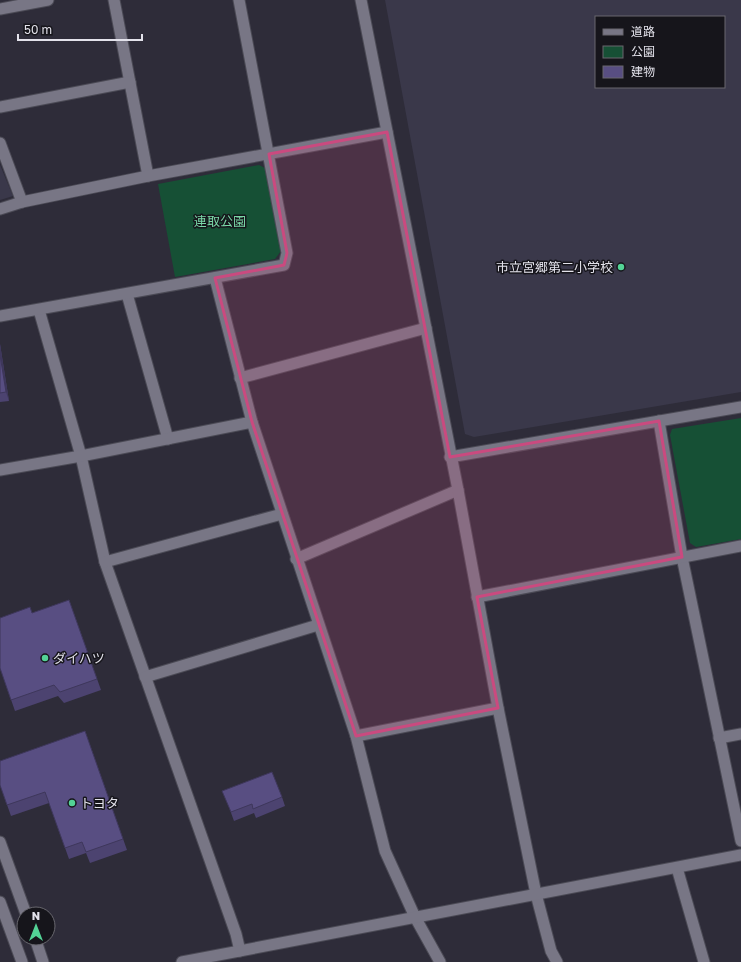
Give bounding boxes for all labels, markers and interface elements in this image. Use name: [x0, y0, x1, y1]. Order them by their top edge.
scale bar: [18, 16, 142, 42]
legend: [595, 16, 725, 88]
text: 50 m: [24, 22, 52, 37]
text: 道路: [631, 24, 655, 39]
text: 公園: [631, 44, 655, 59]
text: 建物: [631, 64, 655, 79]
park label: 連取公園: [194, 213, 246, 229]
place label: 市立宮郷第二小学校: [496, 259, 613, 275]
marker: 市立宮郷第二小学校: [616, 262, 626, 272]
place label: ダイハツ: [53, 650, 105, 666]
marker: ダイハツ: [40, 653, 50, 663]
place label: トヨタ: [80, 795, 119, 811]
marker: トヨタ: [67, 798, 77, 808]
north arrow: [16, 906, 56, 946]
text: N: [32, 909, 40, 922]

